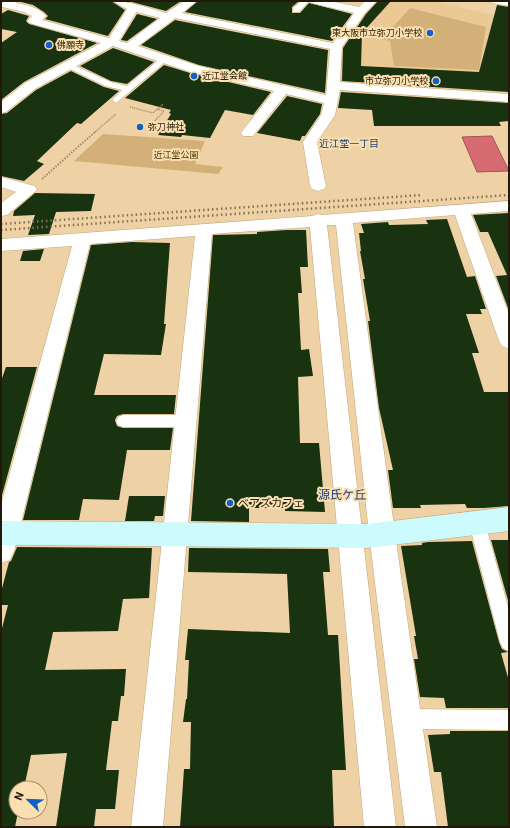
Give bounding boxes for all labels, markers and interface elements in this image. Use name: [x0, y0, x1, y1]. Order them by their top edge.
place label: 東大阪市立弥刀小学校: [332, 28, 422, 38]
marker: 東大阪市立弥刀小学校: [425, 28, 435, 38]
marker: 佛願寺: [44, 40, 54, 50]
place label: 佛願寺: [57, 40, 84, 50]
marker: 近江堂会館: [189, 71, 199, 81]
place label: 近江堂会館: [202, 71, 247, 81]
place label: 市立弥刀小学校: [365, 76, 428, 86]
marker: 市立弥刀小学校: [431, 76, 441, 86]
marker: 弥刀神社: [135, 122, 145, 132]
place label: 弥刀神社: [148, 122, 184, 132]
district label: 近江堂一丁目: [319, 138, 379, 149]
park label: 近江堂公園: [153, 150, 199, 160]
district label: 源氏ケ丘: [318, 488, 366, 502]
place label: ベアズカフェ: [238, 497, 304, 510]
marker: ベアズカフェ: [225, 498, 235, 508]
north arrow: [8, 780, 48, 820]
text: N: [12, 790, 27, 802]

